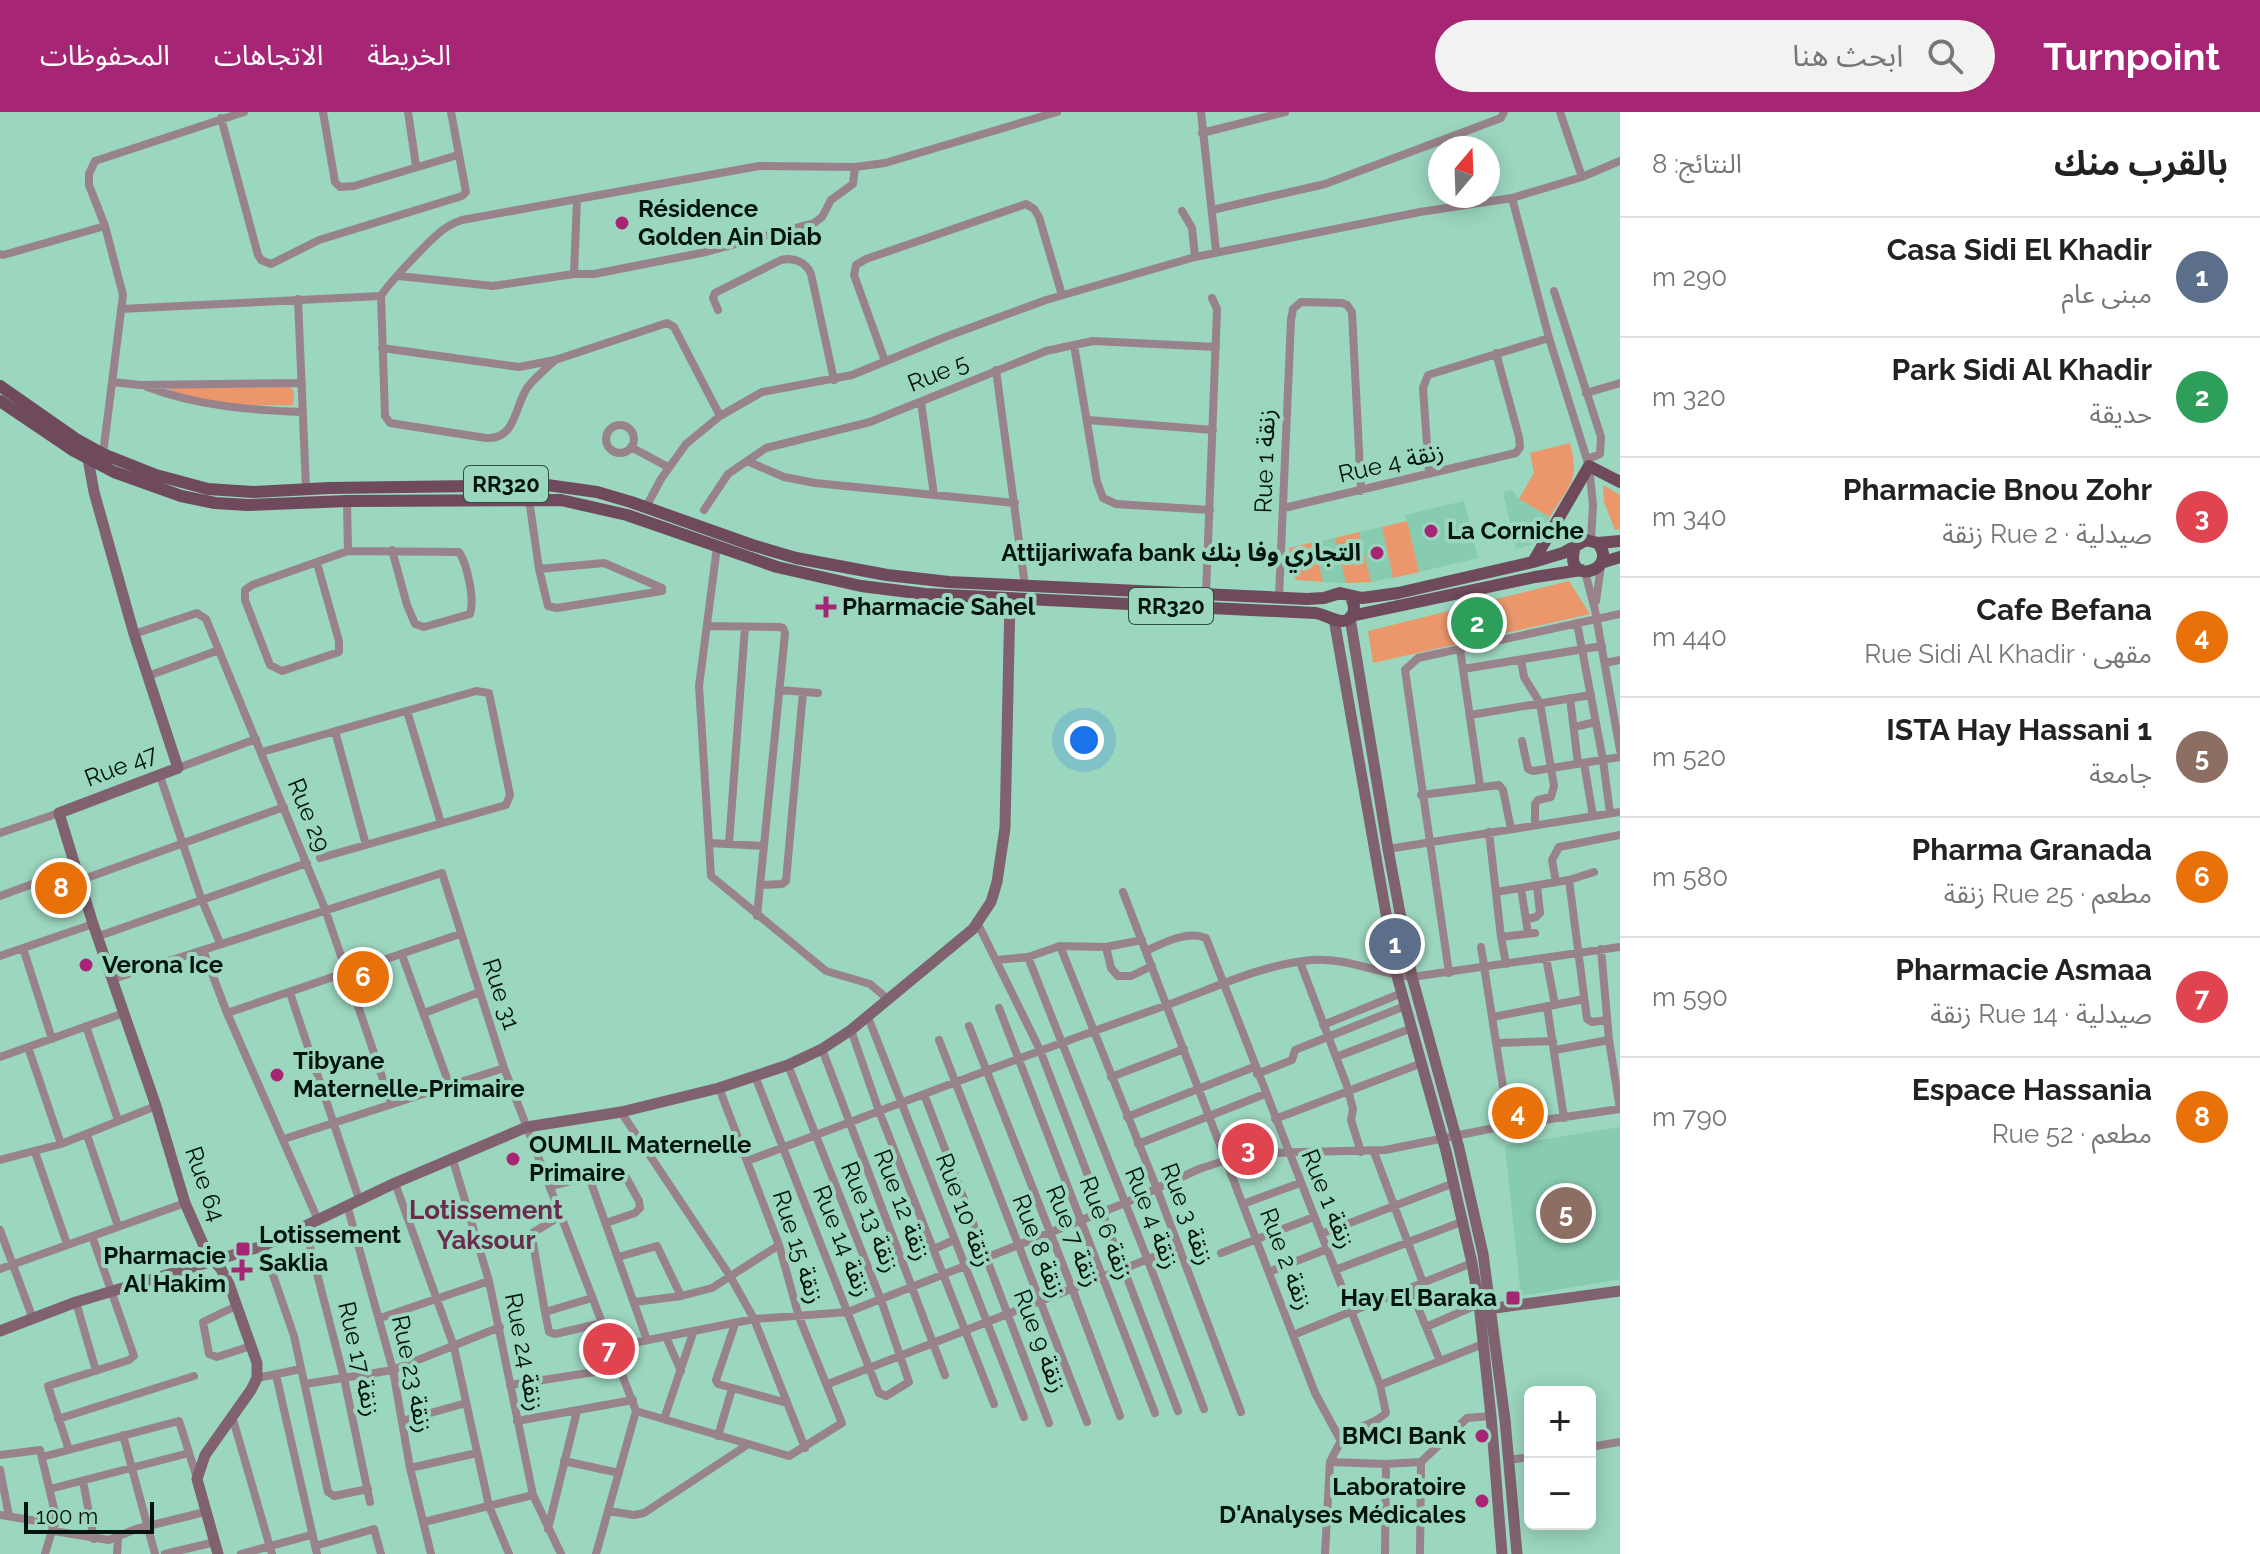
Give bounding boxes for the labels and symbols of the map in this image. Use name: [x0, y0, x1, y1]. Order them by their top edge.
north arrow: [1428, 136, 1500, 208]
place label: Résidence Golden Ain Diab: [638, 194, 822, 251]
marker: Résidence Golden Ain Diab: [613, 214, 631, 232]
street label: Rue 5: [903, 347, 972, 398]
street label: Rue 1 زنقة: [1248, 408, 1281, 514]
street label: Rue 4 زنقة: [1335, 436, 1446, 489]
road number: RR320: [464, 466, 548, 502]
place label: La Corniche: [1447, 516, 1584, 545]
marker: La Corniche: [1422, 522, 1440, 540]
place label: Attijariwafa bank التجاري وفا بنك: [1001, 538, 1361, 573]
marker: Attijariwafa bank التجاري وفا بنك: [1368, 544, 1386, 562]
road number: RR320: [1129, 588, 1213, 624]
place label: Pharmacie Sahel: [842, 592, 1036, 621]
pin: 2: [1451, 593, 1503, 653]
marker: Pharmacie Sahel: [817, 598, 835, 616]
your location: [1064, 720, 1104, 760]
street label: Rue 47: [80, 738, 162, 793]
street label: Rue 29: [282, 774, 337, 856]
pin: 8: [35, 858, 87, 918]
pin: 1: [1369, 914, 1421, 974]
pin: 6: [337, 947, 389, 1007]
place label: Verona Ice: [102, 950, 223, 979]
street label: Rue 31: [476, 955, 527, 1033]
marker: Verona Ice: [77, 956, 95, 974]
place label: Tibyane Maternelle-Primaire: [293, 1046, 525, 1103]
marker: Tibyane Maternelle-Primaire: [268, 1066, 286, 1084]
pin: 4: [1492, 1083, 1544, 1143]
pin: 3: [1222, 1119, 1274, 1179]
place label: OUMLIL Maternelle Primaire: [529, 1130, 751, 1187]
street label: Rue 64: [179, 1142, 232, 1225]
street label: Rue 12 زنقة: [868, 1145, 937, 1265]
street label: Rue 1 زنقة: [1295, 1145, 1361, 1253]
street label: Rue 10 زنقة: [930, 1149, 999, 1271]
marker: OUMLIL Maternelle Primaire: [504, 1150, 522, 1168]
street label: Rue 13 زنقة: [835, 1157, 906, 1277]
street label: Rue 3 زنقة: [1155, 1159, 1220, 1269]
street label: Rue 4 زنقة: [1119, 1163, 1186, 1273]
street label: Rue 6 زنقة: [1073, 1172, 1139, 1284]
street label: Rue 14 زنقة: [807, 1181, 878, 1301]
street label: Rue 7 زنقة: [1040, 1181, 1107, 1291]
pin: 5: [1540, 1183, 1592, 1243]
street label: Rue 15 زنقة: [767, 1186, 830, 1307]
street label: Rue 8 زنقة: [1007, 1190, 1072, 1302]
district label: Lotissement Yaksour: [409, 1195, 563, 1255]
street label: Rue 2 زنقة: [1254, 1204, 1319, 1314]
place label: Lotissement Saklia: [259, 1220, 401, 1277]
marker: Lotissement Saklia: [234, 1240, 252, 1258]
place label: Pharmacie Al Hakim: [103, 1241, 226, 1298]
marker: Pharmacie Al Hakim: [233, 1261, 251, 1279]
place label: Hay El Baraka: [1340, 1283, 1497, 1312]
street label: Rue 9 زنقة: [1008, 1285, 1073, 1397]
marker: Hay El Baraka: [1504, 1289, 1522, 1307]
street label: Rue 24 زنقة: [499, 1290, 550, 1413]
street label: Rue 17 زنقة: [332, 1299, 387, 1419]
street label: Rue 23 زنقة: [386, 1312, 439, 1435]
pin: 7: [583, 1319, 635, 1379]
place label: BMCI Bank: [1342, 1421, 1467, 1450]
marker: BMCI Bank: [1473, 1427, 1491, 1445]
place label: Laboratoire D'Analyses Médicales: [1219, 1472, 1466, 1529]
marker: Laboratoire D'Analyses Médicales: [1473, 1492, 1491, 1510]
scale bar: [24, 1498, 154, 1534]

